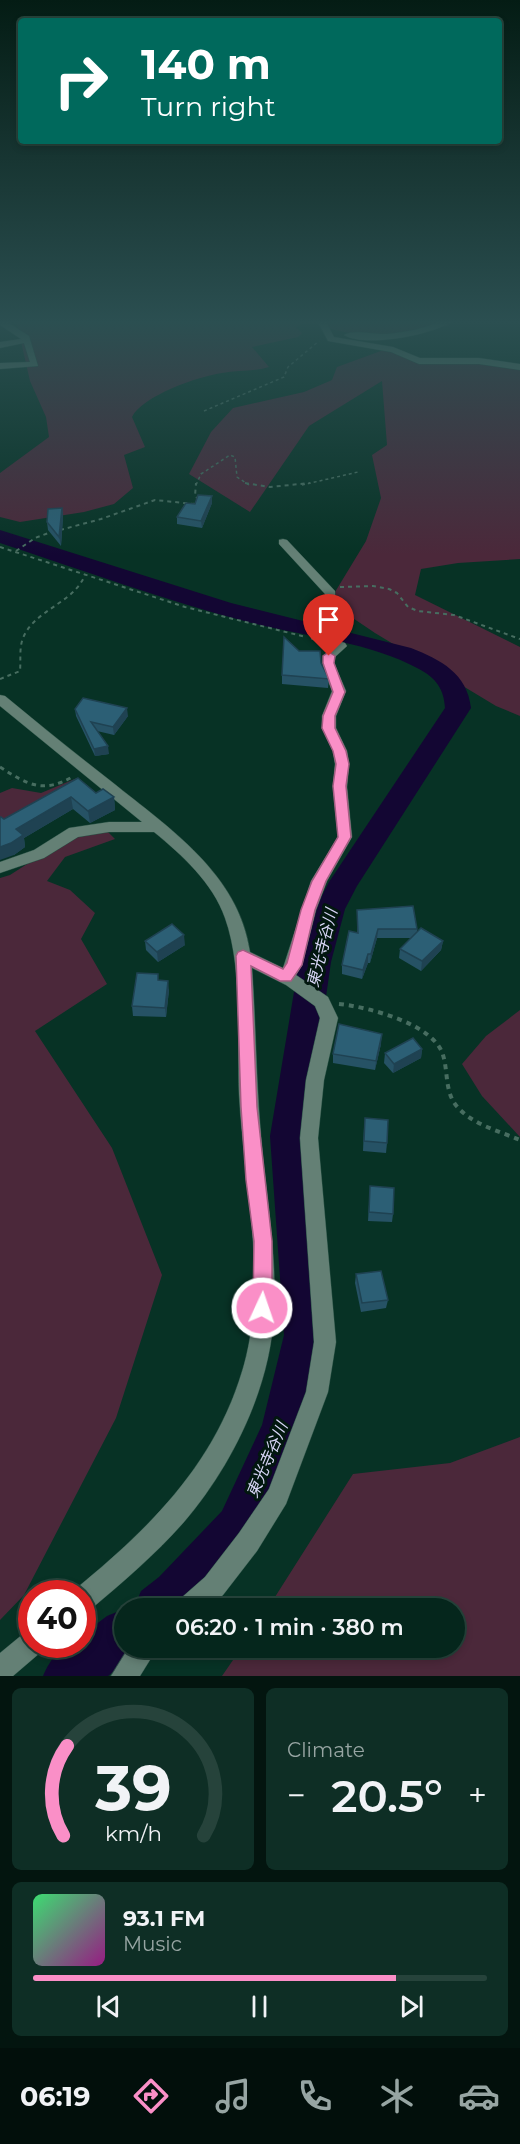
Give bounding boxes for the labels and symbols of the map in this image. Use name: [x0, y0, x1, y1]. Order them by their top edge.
pin: [303, 594, 354, 656]
water label: 東光寺谷川: [303, 905, 341, 989]
position arrow: [230, 1276, 294, 1340]
water label: 東光寺谷川: [243, 1418, 292, 1501]
speed limit sign: 40: [18, 1580, 96, 1658]

